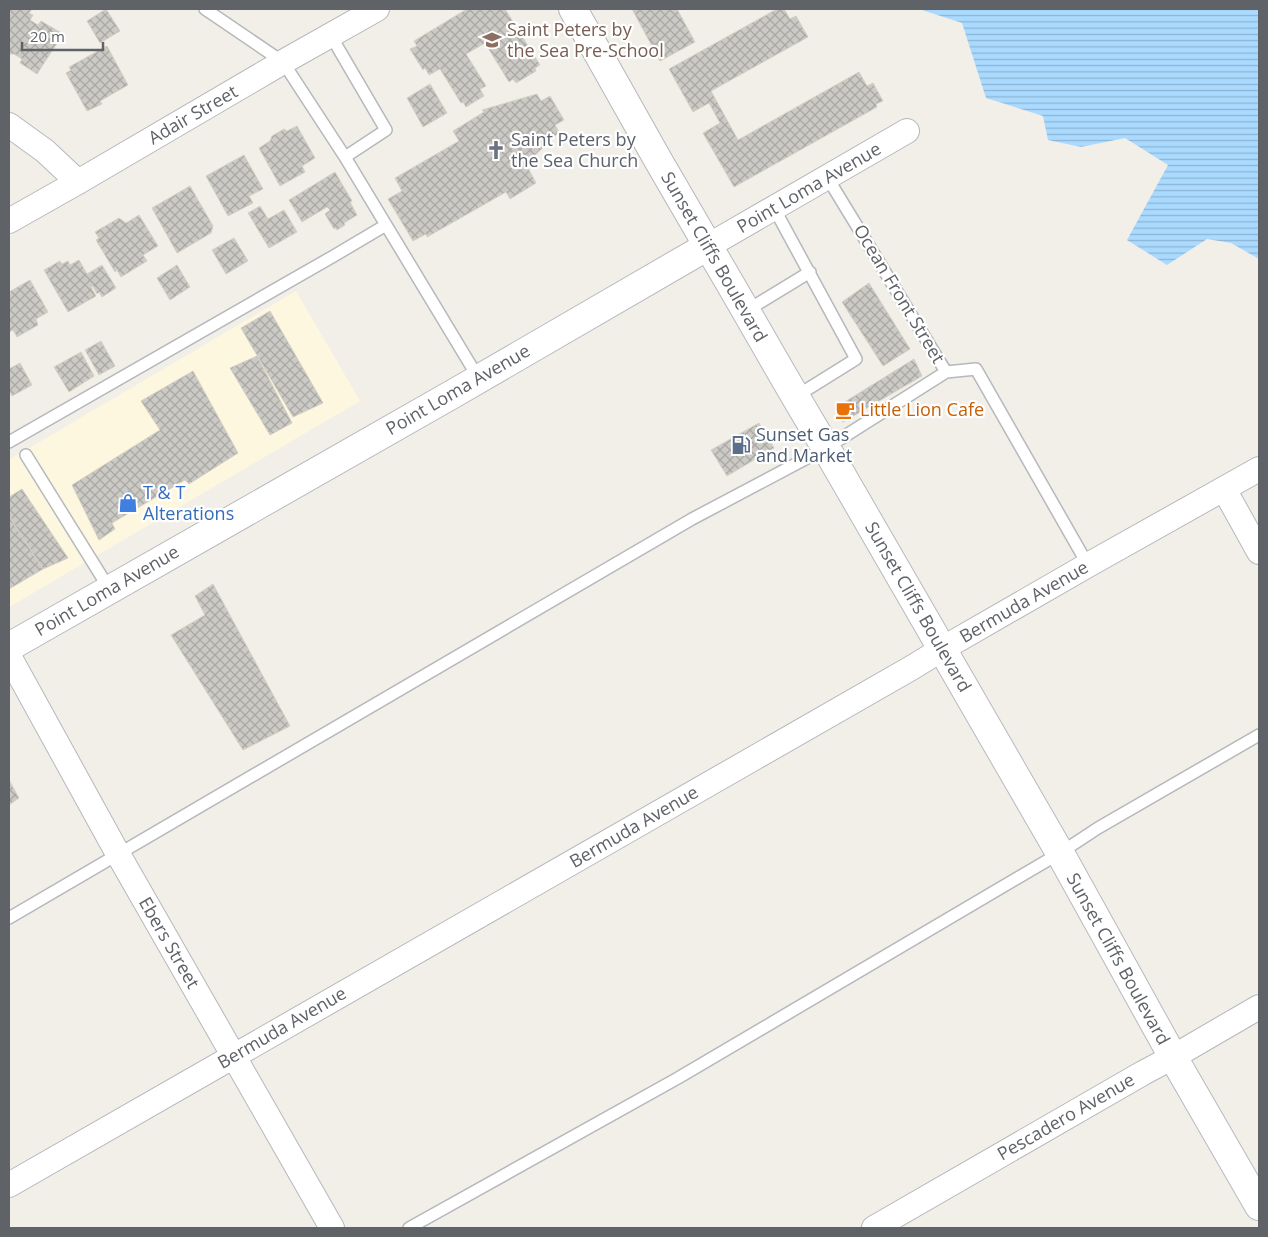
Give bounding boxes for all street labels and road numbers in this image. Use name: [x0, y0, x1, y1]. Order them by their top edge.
street label: Adair Street: [144, 79, 241, 149]
street label: Point Loma Avenue: [732, 136, 885, 238]
street label: Sunset Cliffs Boulevard: [656, 167, 774, 346]
street label: Ocean Front Street: [849, 219, 951, 368]
street label: Point Loma Avenue: [381, 338, 534, 440]
street label: Sunset Cliffs Boulevard: [860, 517, 978, 696]
street label: Point Loma Avenue: [30, 539, 183, 641]
street label: Bermuda Avenue: [955, 554, 1092, 648]
street label: Bermuda Avenue: [565, 779, 702, 873]
street label: Sunset Cliffs Boulevard: [1062, 868, 1176, 1049]
street label: Ebers Street: [134, 892, 206, 993]
street label: Bermuda Avenue: [213, 980, 350, 1074]
street label: Pescadero Avenue: [992, 1067, 1139, 1165]

